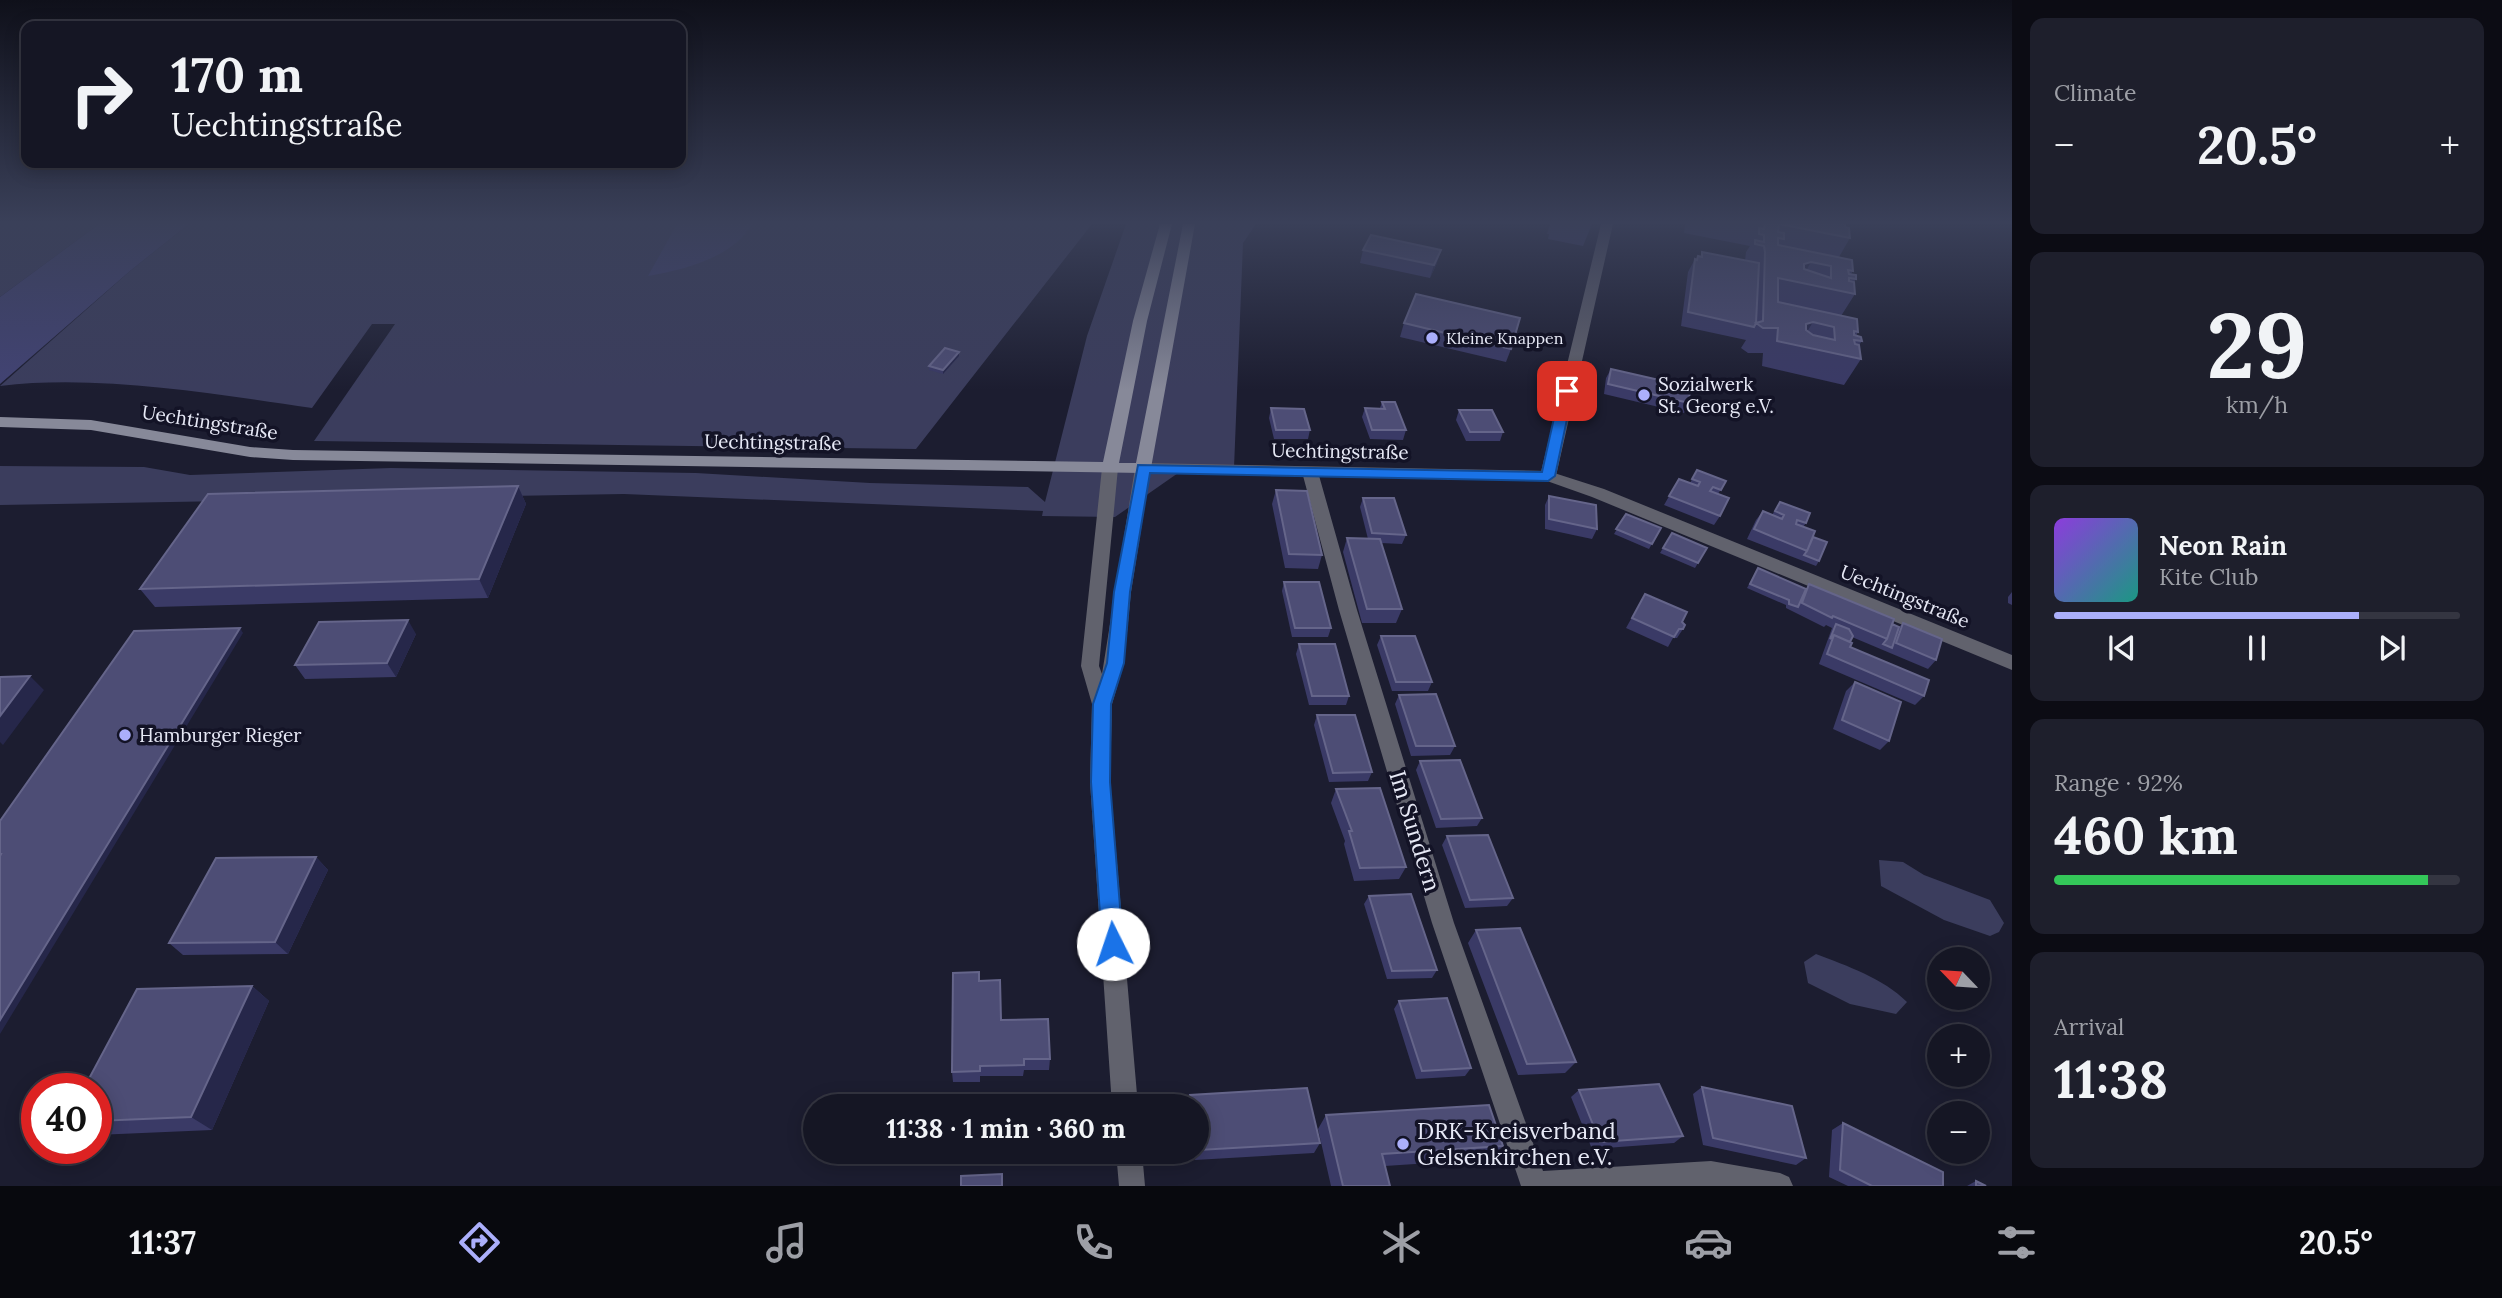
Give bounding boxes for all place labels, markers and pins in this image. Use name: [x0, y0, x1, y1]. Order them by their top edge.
place label: Kleine Knappen: [1446, 328, 1564, 348]
marker: Kleine Knappen: [1424, 330, 1440, 346]
pin: [1537, 361, 1597, 421]
place label: Sozialwerk St. Georg e.V.: [1658, 372, 1774, 418]
marker: Sozialwerk St. Georg e.V.: [1636, 387, 1652, 403]
place label: Hamburger Rieger: [139, 723, 302, 747]
marker: Hamburger Rieger: [117, 727, 133, 743]
place label: DRK-Kreisverband Gelsenkirchen e.V.: [1417, 1116, 1616, 1171]
marker: DRK-Kreisverband Gelsenkirchen e.V.: [1395, 1136, 1411, 1152]

